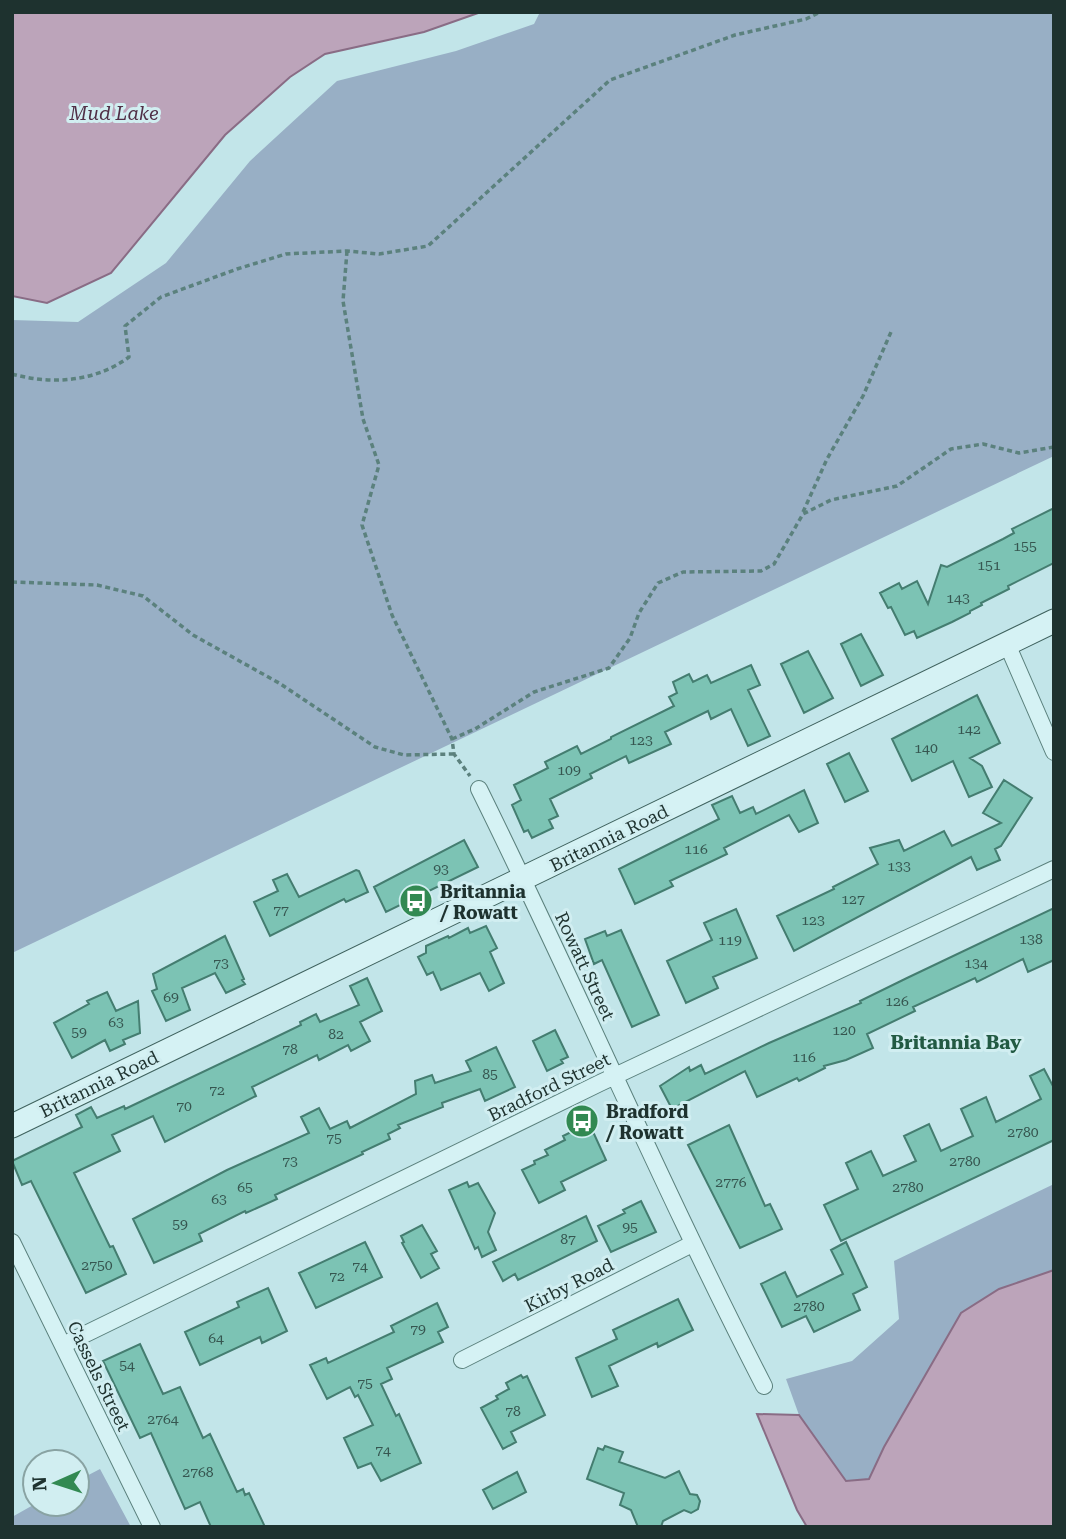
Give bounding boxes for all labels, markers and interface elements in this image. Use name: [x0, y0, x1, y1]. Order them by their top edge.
water label: Mud Lake: [68, 102, 159, 125]
house number: 155: [1013, 538, 1037, 554]
house number: 151: [977, 557, 1001, 573]
house number: 143: [946, 590, 970, 606]
house number: 142: [957, 721, 981, 737]
house number: 123: [629, 732, 653, 748]
house number: 140: [914, 740, 938, 756]
house number: 109: [557, 762, 581, 778]
street label: Britannia Road: [546, 800, 672, 876]
house number: 116: [684, 841, 708, 857]
house number: 133: [887, 858, 911, 874]
house number: 93: [433, 861, 449, 877]
place label: Britannia / Rowatt: [439, 881, 526, 923]
bus stop icon: Britannia / Rowatt: [397, 882, 435, 920]
house number: 127: [841, 891, 865, 907]
house number: 77: [273, 902, 289, 918]
street label: Rowatt Street: [551, 909, 619, 1024]
house number: 123: [801, 912, 825, 928]
house number: 138: [1019, 931, 1043, 947]
house number: 119: [718, 932, 742, 948]
house number: 73: [213, 955, 229, 971]
house number: 134: [964, 955, 988, 971]
house number: 69: [163, 989, 179, 1005]
house number: 126: [885, 993, 909, 1009]
house number: 63: [108, 1014, 124, 1030]
house number: 120: [832, 1022, 856, 1038]
house number: 59: [71, 1024, 87, 1040]
house number: 82: [328, 1026, 344, 1042]
district label: Britannia Bay: [890, 1031, 1022, 1054]
house number: 78: [282, 1041, 298, 1057]
street label: Britannia Road: [36, 1046, 162, 1122]
street label: Bradford Street: [484, 1048, 614, 1126]
house number: 116: [792, 1049, 816, 1065]
house number: 85: [482, 1066, 498, 1082]
house number: 72: [209, 1082, 225, 1098]
house number: 70: [176, 1098, 192, 1114]
place label: Bradford / Rowatt: [605, 1101, 688, 1143]
bus stop icon: Bradford / Rowatt: [563, 1102, 601, 1140]
house number: 2780: [1007, 1124, 1039, 1140]
house number: 75: [326, 1130, 342, 1146]
house number: 73: [282, 1153, 298, 1169]
house number: 2780: [949, 1153, 981, 1169]
house number: 2776: [715, 1174, 747, 1190]
house number: 65: [237, 1179, 253, 1195]
house number: 2780: [892, 1179, 924, 1195]
house number: 63: [211, 1191, 227, 1207]
house number: 59: [172, 1216, 188, 1232]
house number: 95: [622, 1219, 638, 1235]
house number: 87: [560, 1231, 576, 1247]
street label: Kirby Road: [521, 1253, 617, 1316]
house number: 2750: [81, 1257, 113, 1273]
house number: 74: [352, 1258, 368, 1274]
house number: 72: [329, 1268, 345, 1284]
house number: 2780: [793, 1298, 825, 1314]
street label: Cassels Street: [63, 1318, 135, 1435]
house number: 79: [410, 1321, 426, 1337]
house number: 64: [208, 1330, 224, 1346]
house number: 54: [119, 1357, 135, 1373]
house number: 75: [357, 1375, 373, 1391]
house number: 78: [505, 1403, 521, 1419]
house number: 2764: [147, 1411, 179, 1427]
house number: 74: [375, 1442, 391, 1458]
north arrow: [21, 1448, 91, 1518]
house number: 2768: [182, 1464, 214, 1480]
text: N: [28, 1476, 51, 1492]

